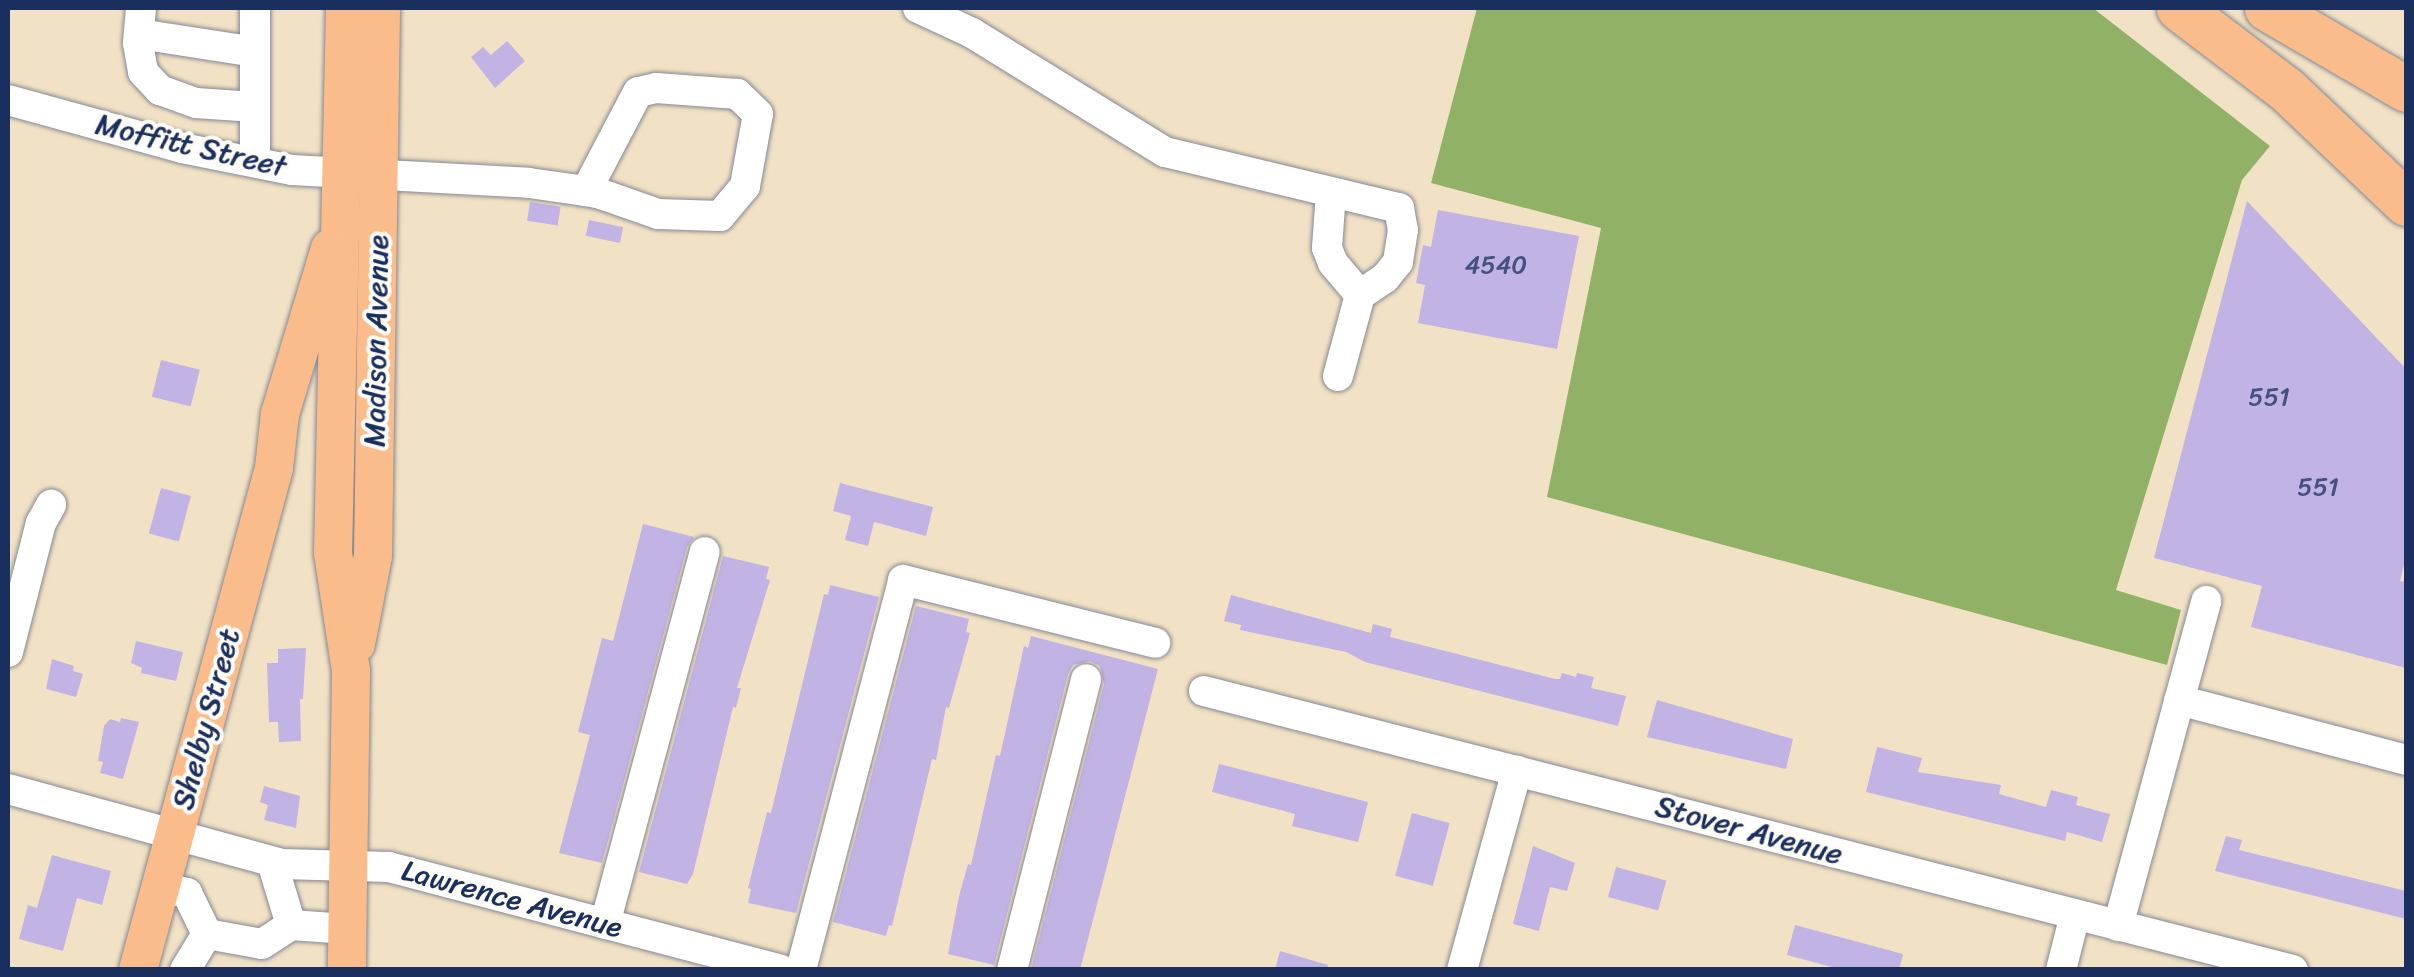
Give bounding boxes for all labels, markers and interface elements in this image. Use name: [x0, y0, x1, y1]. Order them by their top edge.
street label: Moffitt Street: [92, 106, 290, 184]
street label: Madison Avenue: [356, 235, 396, 447]
house number: 4540: [1465, 250, 1527, 280]
house number: 551: [2248, 382, 2290, 412]
house number: 551: [2297, 472, 2339, 502]
street label: Shelby Street: [165, 625, 247, 813]
street label: Stover Avenue: [1651, 788, 1847, 872]
street label: Lawrence Avenue: [398, 852, 626, 946]

